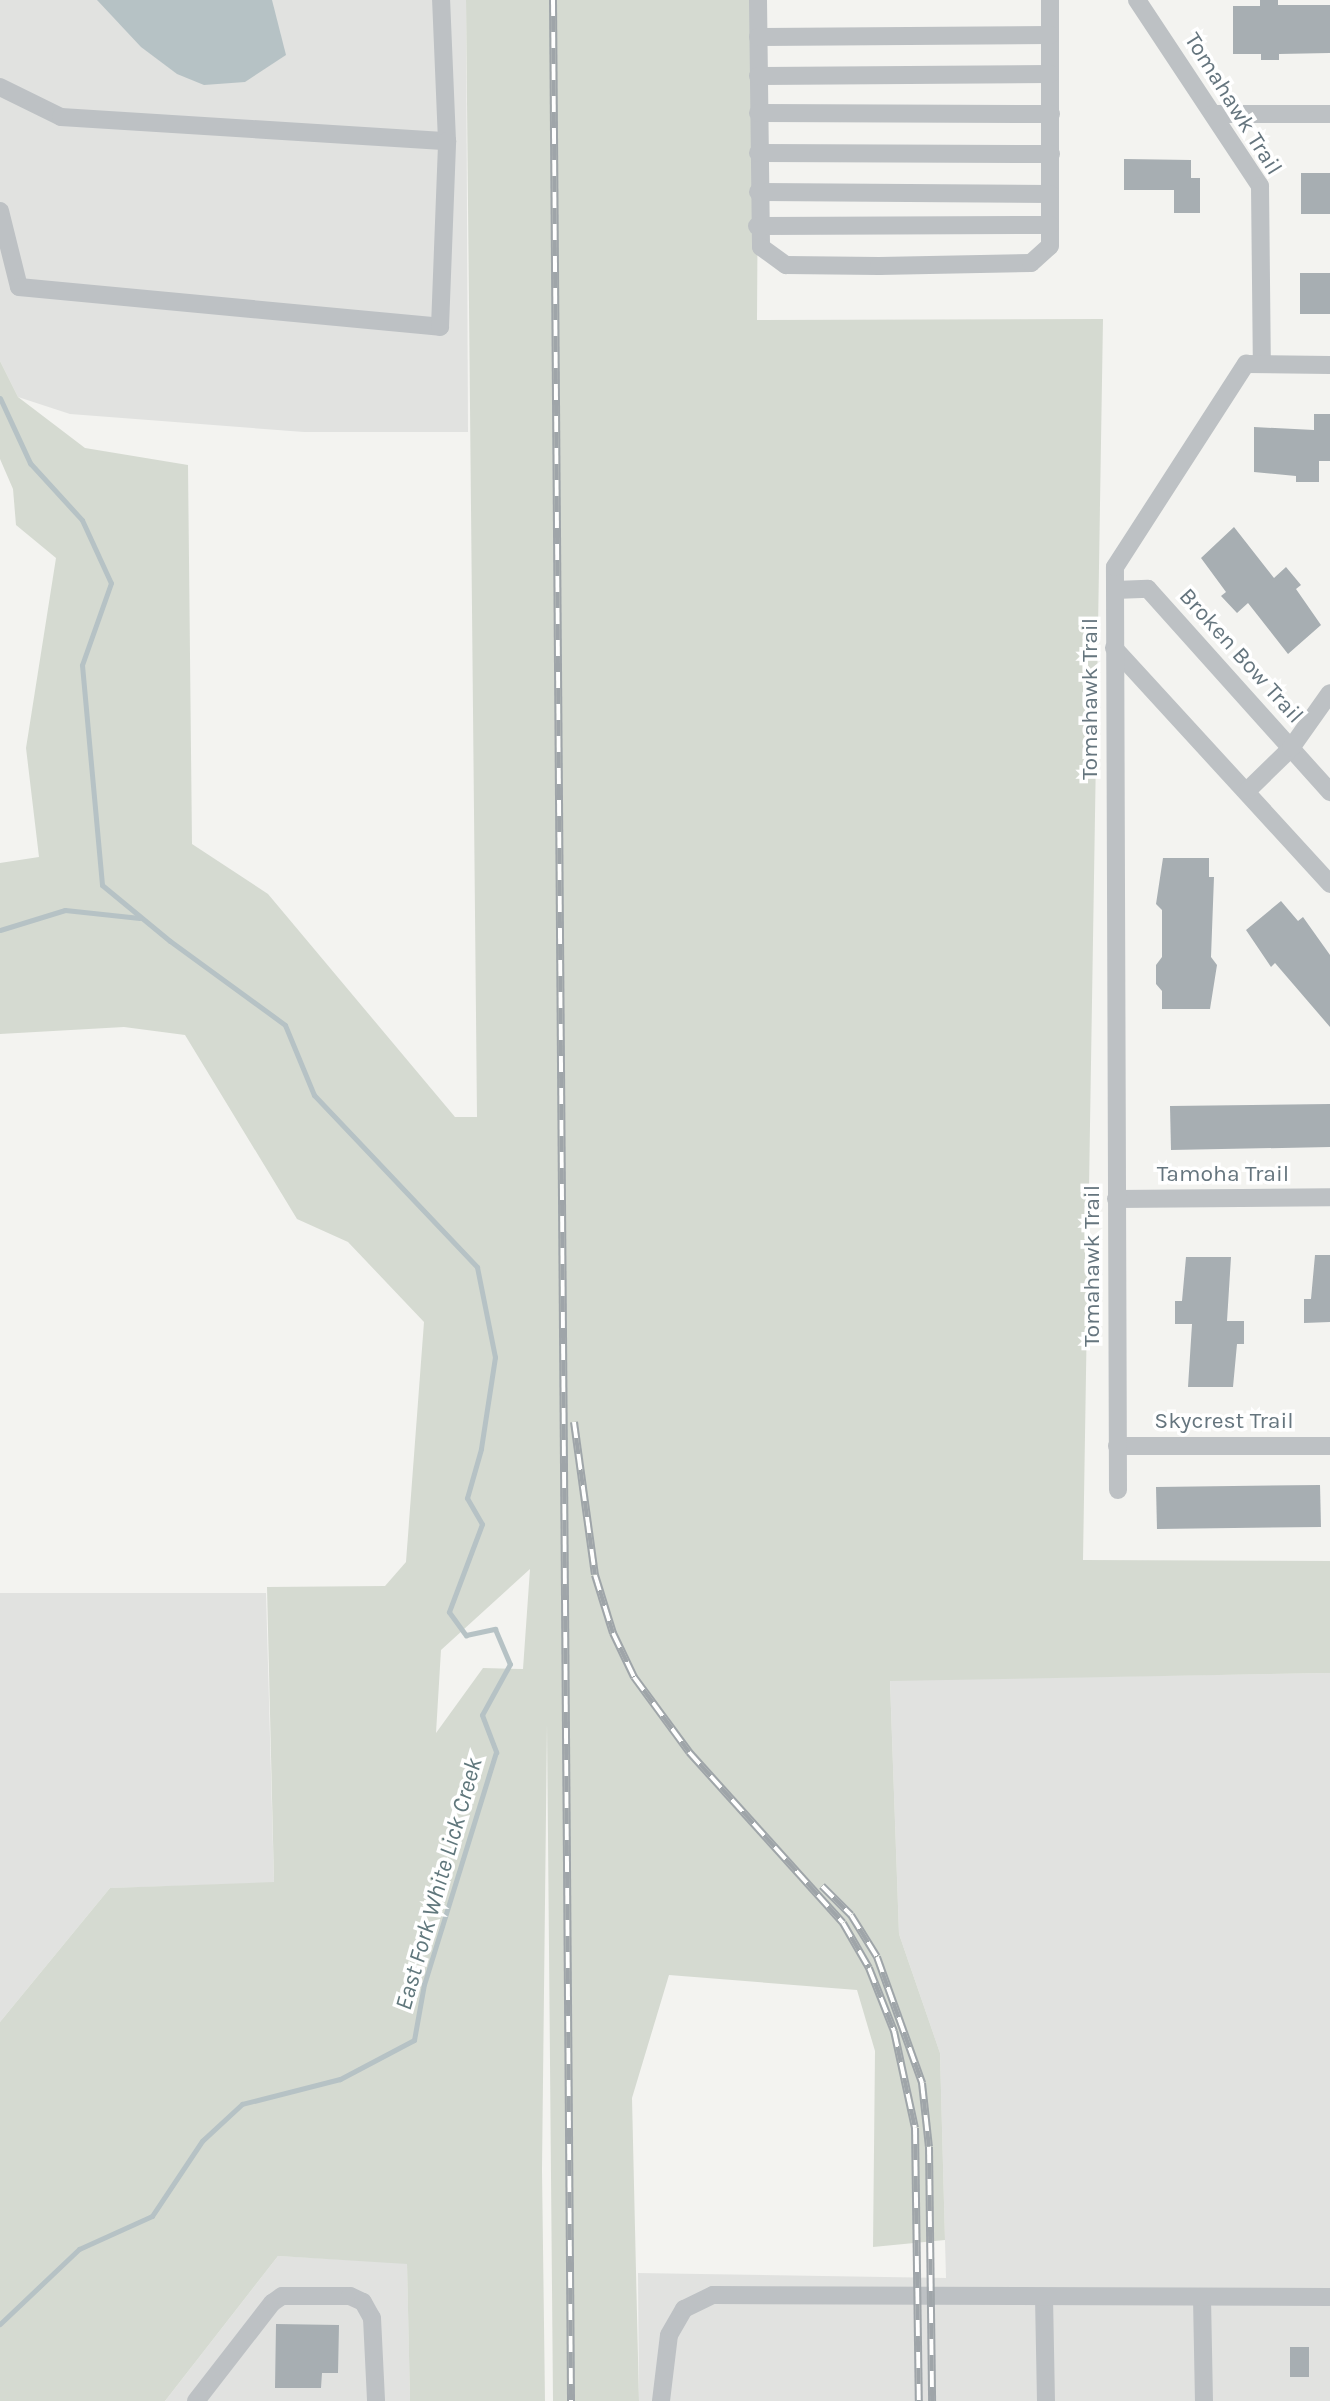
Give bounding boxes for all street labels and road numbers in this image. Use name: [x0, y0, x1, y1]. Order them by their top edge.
street label: Tomahawk Trail: [1178, 28, 1288, 180]
street label: Broken Bow Trail: [1173, 583, 1309, 729]
street label: Tomahawk Trail: [1076, 618, 1104, 780]
street label: Tamoha Trail: [1157, 1160, 1289, 1188]
street label: Tomahawk Trail: [1078, 1185, 1106, 1347]
street label: Skycrest Trail: [1154, 1407, 1294, 1435]

